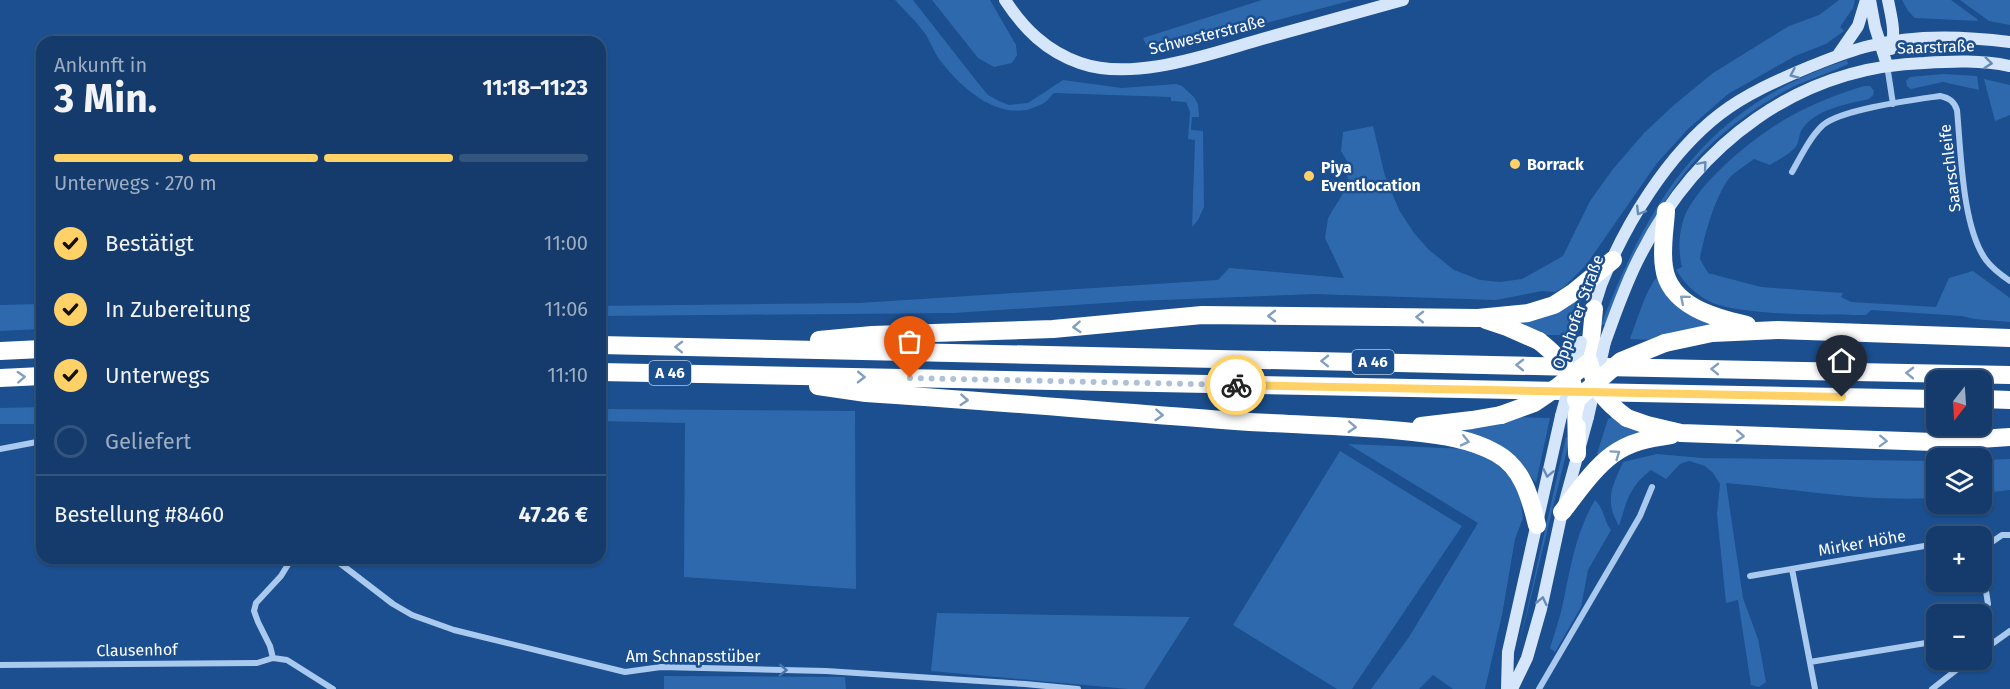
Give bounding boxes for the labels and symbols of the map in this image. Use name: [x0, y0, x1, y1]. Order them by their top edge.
street label: Schwesterstraße: [1147, 11, 1267, 59]
street label: Saarstraße: [1897, 36, 1975, 58]
one-way arrow: [1983, 56, 1992, 69]
one-way arrow: [1790, 66, 1801, 78]
street label: Saarschleife: [1935, 123, 1965, 213]
place label: Borrack: [1527, 155, 1584, 174]
marker: Borrack: [1508, 157, 1522, 171]
place label: Piya Eventlocation: [1321, 158, 1421, 195]
one-way arrow: [1696, 161, 1707, 172]
marker: Piya Eventlocation: [1302, 169, 1316, 183]
one-way arrow: [1635, 205, 1647, 215]
street label: Opphofer Straße: [1549, 252, 1607, 372]
one-way arrow: [1680, 296, 1691, 307]
one-way arrow: [1267, 309, 1276, 322]
one-way arrow: [1415, 311, 1424, 323]
pin: [884, 316, 935, 378]
one-way arrow: [1073, 320, 1082, 333]
pin: [1816, 335, 1867, 397]
one-way arrow: [674, 341, 683, 353]
road number: A 46: [1352, 350, 1394, 374]
courier: [1206, 355, 1266, 415]
one-way arrow: [1320, 355, 1329, 367]
one-way arrow: [1515, 359, 1524, 372]
road number: A 46: [649, 361, 691, 385]
one-way arrow: [1710, 363, 1719, 376]
one-way arrow: [1905, 367, 1914, 380]
one-way arrow: [17, 370, 26, 383]
north arrow: [1926, 370, 1992, 436]
one-way arrow: [856, 371, 865, 383]
one-way arrow: [960, 393, 969, 406]
one-way arrow: [1154, 408, 1163, 421]
one-way arrow: [1348, 421, 1357, 434]
one-way arrow: [1735, 429, 1744, 442]
one-way arrow: [1459, 434, 1469, 447]
one-way arrow: [1879, 435, 1888, 447]
one-way arrow: [1609, 450, 1620, 461]
one-way arrow: [1543, 468, 1556, 478]
street label: Mirker Höhe: [1817, 526, 1907, 560]
one-way arrow: [1535, 597, 1548, 607]
street label: Clausenhof: [96, 640, 179, 660]
street label: Am Schnapsstüber: [626, 647, 761, 666]
one-way arrow: [778, 664, 787, 677]

